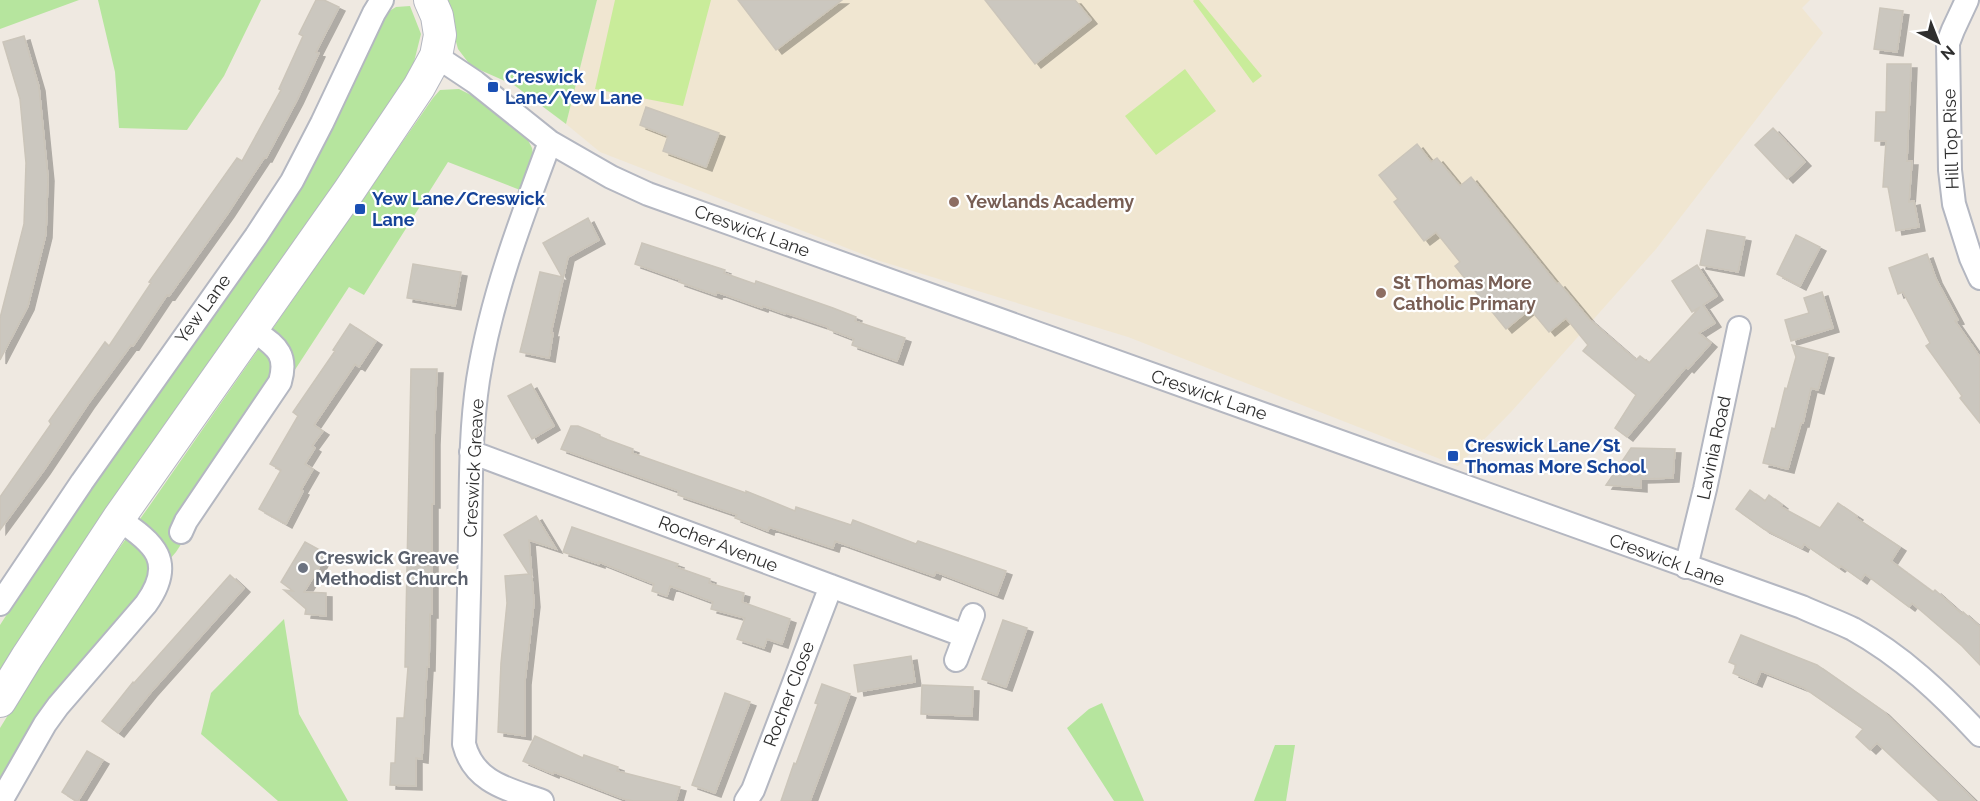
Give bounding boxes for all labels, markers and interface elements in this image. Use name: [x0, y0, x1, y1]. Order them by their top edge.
north arrow: [1908, 12, 1968, 72]
text: N: [1937, 42, 1959, 64]
place label: Creswick Lane/Yew Lane: [505, 66, 643, 108]
marker: Creswick Lane/Yew Lane: [486, 80, 500, 94]
street label: Hill Top Rise: [1938, 88, 1963, 190]
place label: Yew Lane/Creswick Lane: [372, 188, 546, 230]
place label: Yewlands Academy: [966, 191, 1134, 212]
marker: Yewlands Academy: [947, 195, 961, 209]
street label: Creswick Lane: [692, 200, 813, 261]
marker: Yew Lane/Creswick Lane: [353, 202, 367, 216]
street label: Yew Lane: [170, 270, 235, 347]
place label: St Thomas More Catholic Primary: [1393, 272, 1536, 314]
marker: St Thomas More Catholic Primary: [1374, 286, 1388, 300]
street label: Creswick Lane: [1148, 365, 1270, 424]
street label: Lavinia Road: [1692, 394, 1735, 502]
street label: Creswick Greave: [459, 398, 488, 538]
place label: Creswick Lane/St Thomas More School: [1465, 435, 1646, 477]
marker: Creswick Lane/St Thomas More School: [1446, 449, 1460, 463]
street label: Rocher Avenue: [656, 511, 781, 576]
street label: Creswick Lane: [1607, 529, 1728, 590]
place label: Creswick Greave Methodist Church: [315, 547, 468, 589]
marker: Creswick Greave Methodist Church: [296, 561, 310, 575]
street label: Rocher Close: [759, 638, 818, 749]

